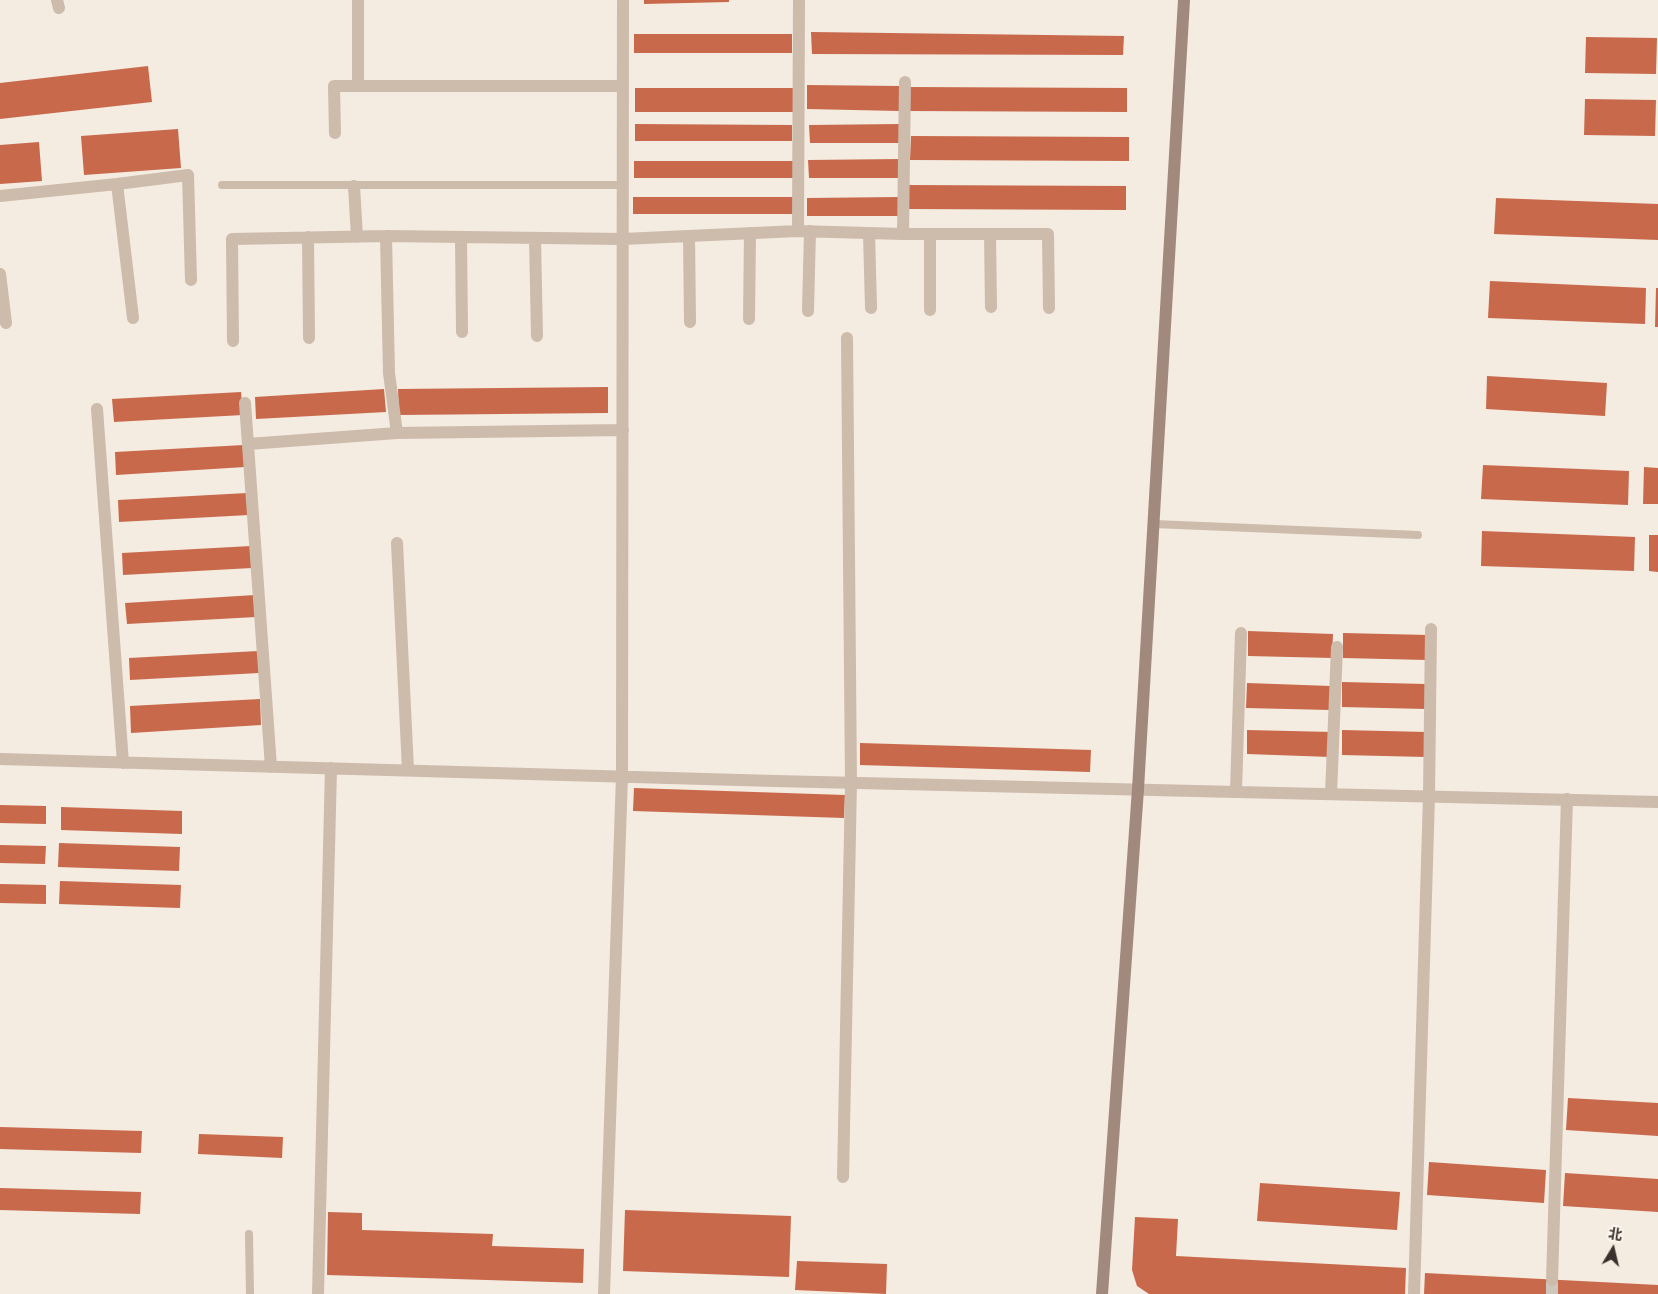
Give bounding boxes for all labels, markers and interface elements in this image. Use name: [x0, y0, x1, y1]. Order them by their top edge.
north arrow: [1588, 1224, 1638, 1274]
text: 北: [1607, 1225, 1624, 1243]

